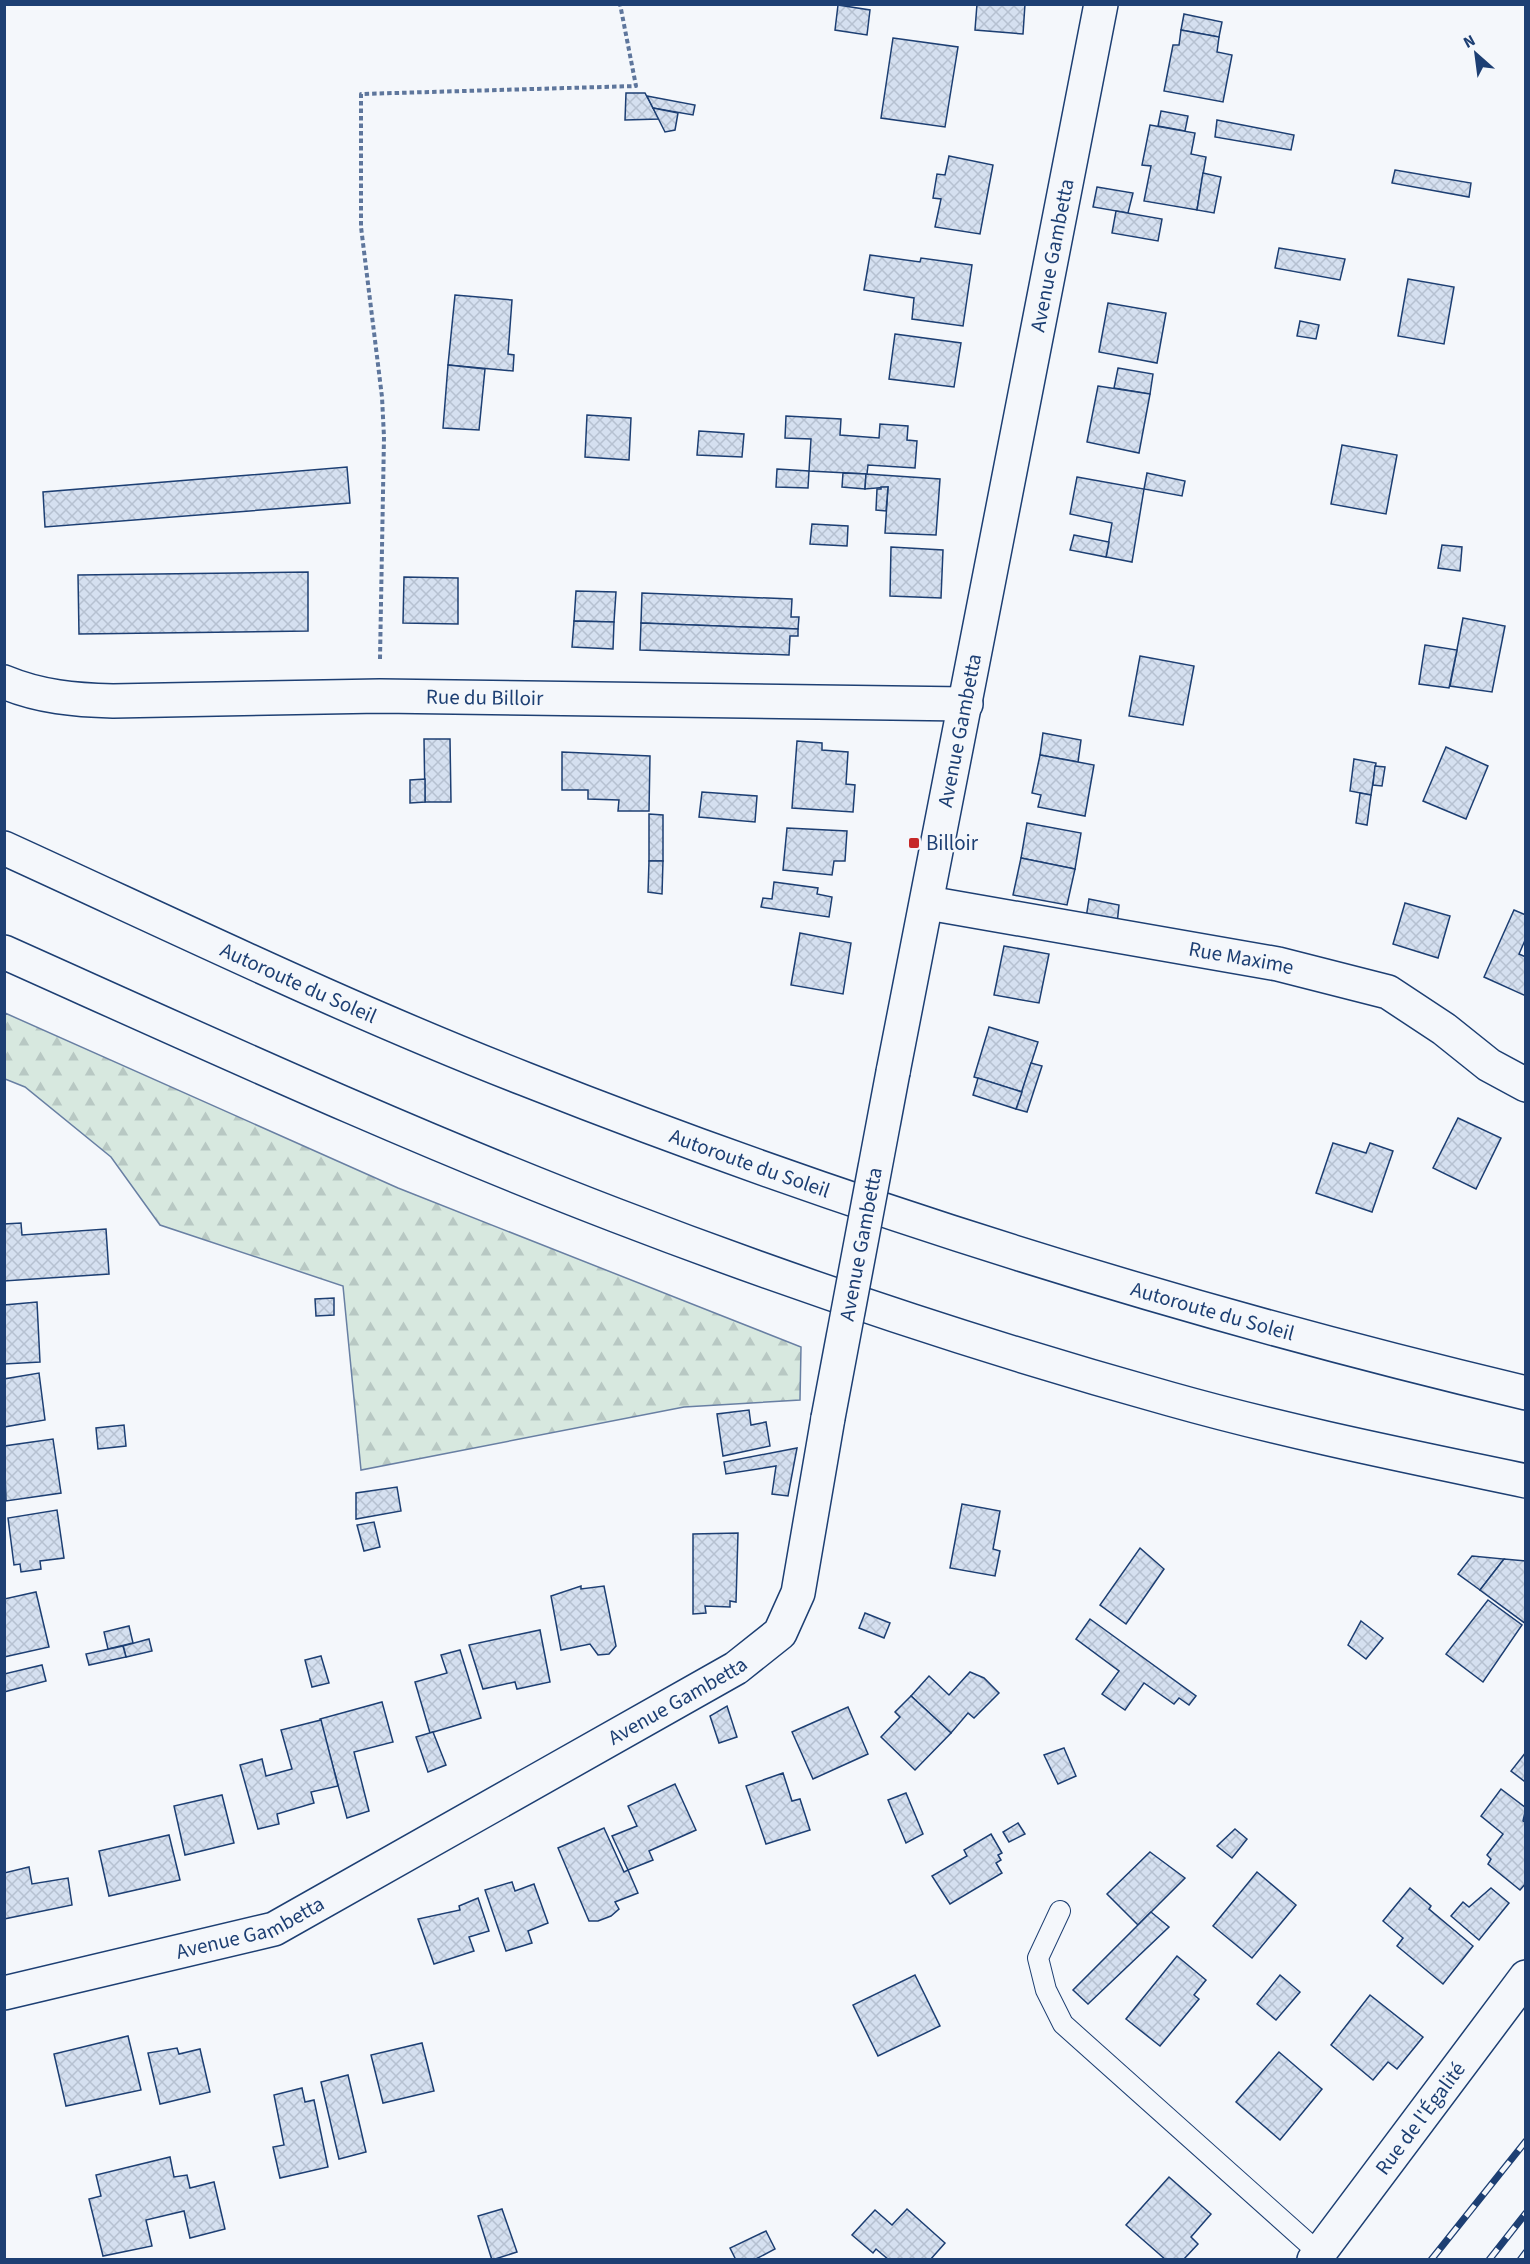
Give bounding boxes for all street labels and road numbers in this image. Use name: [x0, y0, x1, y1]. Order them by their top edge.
street label: Avenue Gambetta: [1022, 176, 1082, 335]
street label: Avenue Gambetta: [930, 651, 989, 810]
street label: Rue du Billoir: [426, 682, 544, 713]
street label: Rue Maxime: [1186, 934, 1297, 982]
street label: Autoroute du Soleil: [215, 935, 381, 1031]
street label: Autoroute du Soleil: [665, 1121, 834, 1206]
street label: Avenue Gambetta: [832, 1165, 890, 1323]
street label: Autoroute du Soleil: [1127, 1274, 1298, 1348]
street label: Avenue Gambetta: [602, 1650, 754, 1752]
street label: Avenue Gambetta: [173, 1889, 330, 1967]
street label: Rue de l'Égalité: [1368, 2055, 1472, 2181]

